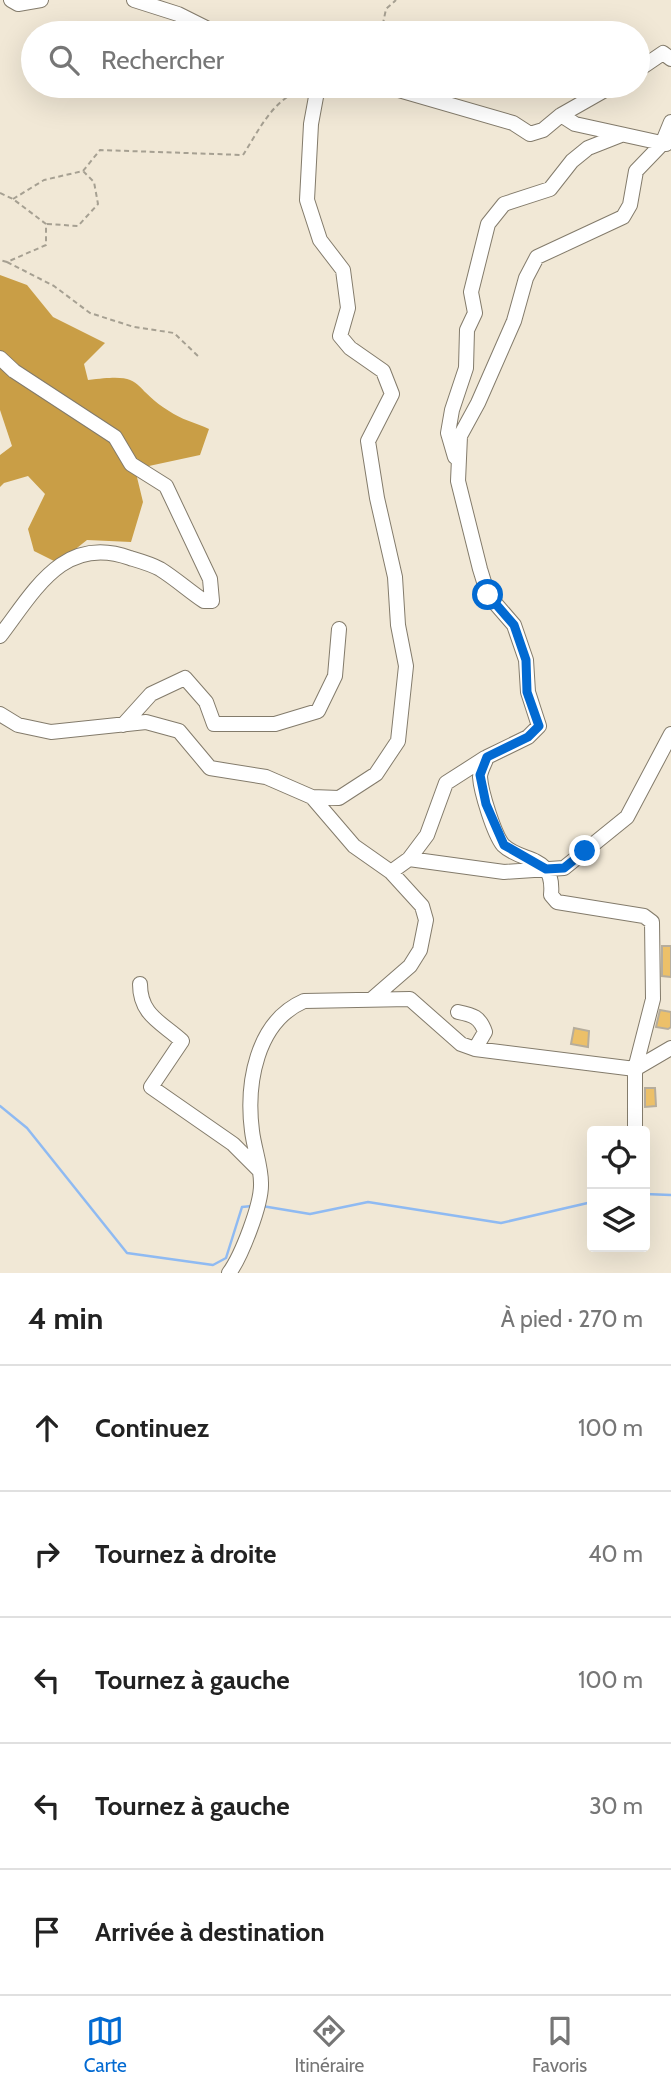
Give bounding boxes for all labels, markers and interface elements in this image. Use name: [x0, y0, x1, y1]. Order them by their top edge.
search box: [21, 21, 650, 98]
icon: search: [45, 41, 83, 79]
text: Rechercher: [101, 44, 224, 76]
route start: [472, 579, 503, 610]
route end: [569, 835, 600, 866]
map controls: [587, 1126, 650, 1252]
button: locate: [587, 1126, 650, 1189]
button: layers: [587, 1189, 650, 1252]
text: 4 min: [28, 1300, 103, 1337]
text: À pied · 270 m: [501, 1305, 643, 1333]
icon: ahead: [28, 1409, 66, 1447]
text: Continuez: [95, 1412, 209, 1444]
text: 100 m: [578, 1414, 643, 1442]
icon: right: [28, 1535, 66, 1573]
text: Tournez à droite: [95, 1538, 277, 1570]
text: 40 m: [588, 1540, 643, 1568]
icon: left: [28, 1661, 66, 1699]
text: Tournez à gauche: [95, 1664, 290, 1696]
text: 100 m: [578, 1666, 643, 1694]
icon: left: [28, 1787, 66, 1825]
text: Tournez à gauche: [95, 1790, 290, 1822]
text: 30 m: [589, 1792, 643, 1820]
icon: arrive: [28, 1913, 66, 1951]
text: Arrivée à destination: [95, 1916, 325, 1948]
tab: Carte: [84, 2012, 127, 2077]
tab: Itinéraire: [294, 2012, 364, 2077]
tab: Favoris: [532, 2012, 587, 2077]

